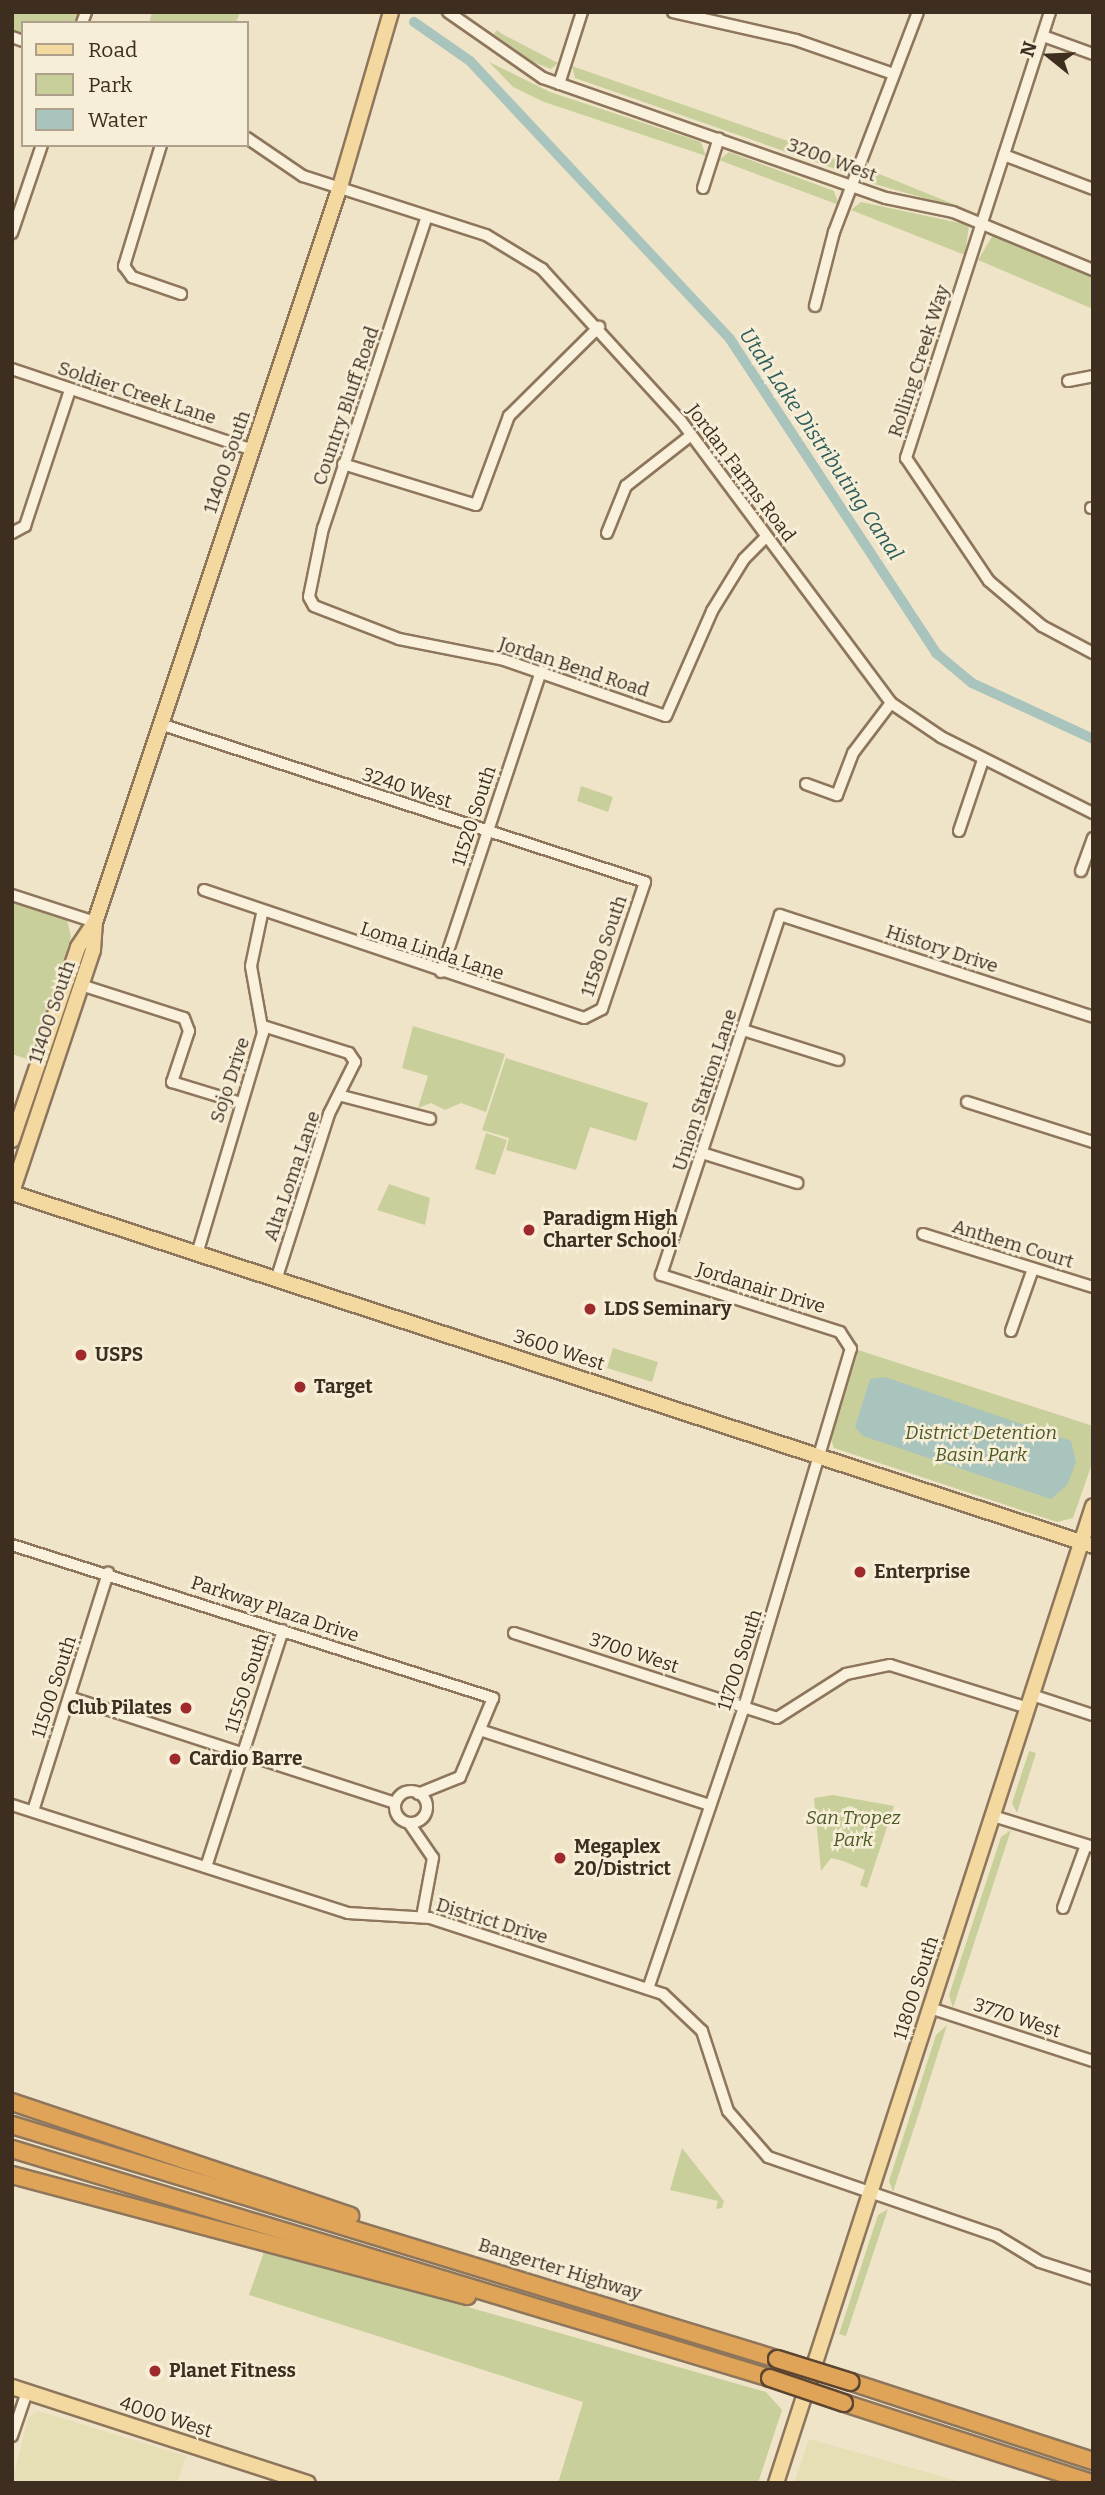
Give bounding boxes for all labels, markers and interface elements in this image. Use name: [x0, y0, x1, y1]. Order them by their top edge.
legend: [21, 21, 248, 147]
north arrow: [1014, 21, 1084, 91]
text: Road: [88, 37, 137, 63]
text: N: [1015, 39, 1042, 60]
text: Park: [88, 72, 132, 98]
text: Water: [88, 107, 147, 133]
street label: 3200 West: [784, 133, 880, 187]
street label: Rolling Creek Way: [884, 282, 954, 440]
water label: Utah Lake Distributing Canal: [734, 323, 908, 565]
street label: Country Bluff Road: [308, 324, 384, 488]
street label: Soldier Creek Lane: [55, 357, 219, 429]
street label: Jordan Farms Road: [682, 400, 800, 546]
street label: 11400 South: [199, 408, 255, 516]
street label: Jordan Bend Road: [496, 632, 652, 702]
street label: 3240 West: [359, 763, 455, 813]
street label: 11520 South: [447, 763, 501, 869]
street label: 11580 South: [576, 892, 632, 1000]
street label: Loma Linda Lane: [357, 917, 507, 985]
street label: History Drive: [883, 920, 1001, 978]
street label: 11400 South: [24, 958, 80, 1066]
street label: Union Station Lane: [668, 1006, 742, 1174]
street label: Sojo Drive: [205, 1034, 255, 1126]
street label: Alta Loma Lane: [259, 1108, 325, 1244]
place label: Paradigm High Charter School: [543, 1208, 678, 1252]
street label: Anthem Court: [950, 1215, 1076, 1273]
marker: Paradigm High Charter School: [521, 1222, 537, 1238]
street label: Jordanair Drive: [694, 1258, 828, 1318]
place label: LDS Seminary: [604, 1298, 731, 1320]
marker: LDS Seminary: [582, 1301, 598, 1317]
street label: 3600 West: [511, 1325, 607, 1375]
place label: USPS: [95, 1344, 143, 1366]
marker: USPS: [73, 1347, 89, 1363]
place label: Target: [314, 1376, 373, 1398]
marker: Target: [292, 1379, 308, 1395]
park label: District Detention Basin Park: [905, 1422, 1057, 1466]
place label: Enterprise: [874, 1561, 970, 1583]
marker: Enterprise: [852, 1564, 868, 1580]
street label: Parkway Plaza Drive: [188, 1571, 362, 1647]
street label: 11700 South: [713, 1607, 767, 1713]
street label: 3700 West: [586, 1628, 682, 1678]
street label: 11550 South: [220, 1630, 274, 1736]
street label: 11500 South: [27, 1633, 81, 1741]
place label: Club Pilates: [67, 1697, 172, 1719]
marker: Club Pilates: [178, 1700, 194, 1716]
place label: Cardio Barre: [189, 1748, 302, 1770]
marker: Cardio Barre: [167, 1751, 183, 1767]
park label: San Tropez Park: [805, 1807, 901, 1851]
place label: Megaplex 20/District: [574, 1836, 671, 1880]
marker: Megaplex 20/District: [552, 1850, 568, 1866]
street label: District Drive: [433, 1893, 551, 1949]
street label: 11800 South: [889, 1933, 943, 2043]
street label: 3770 West: [971, 1993, 1063, 2043]
street label: Bangerter Highway: [475, 2233, 645, 2305]
place label: Planet Fitness: [169, 2360, 296, 2382]
marker: Planet Fitness: [147, 2363, 163, 2379]
street label: 4000 West: [117, 2391, 215, 2443]

